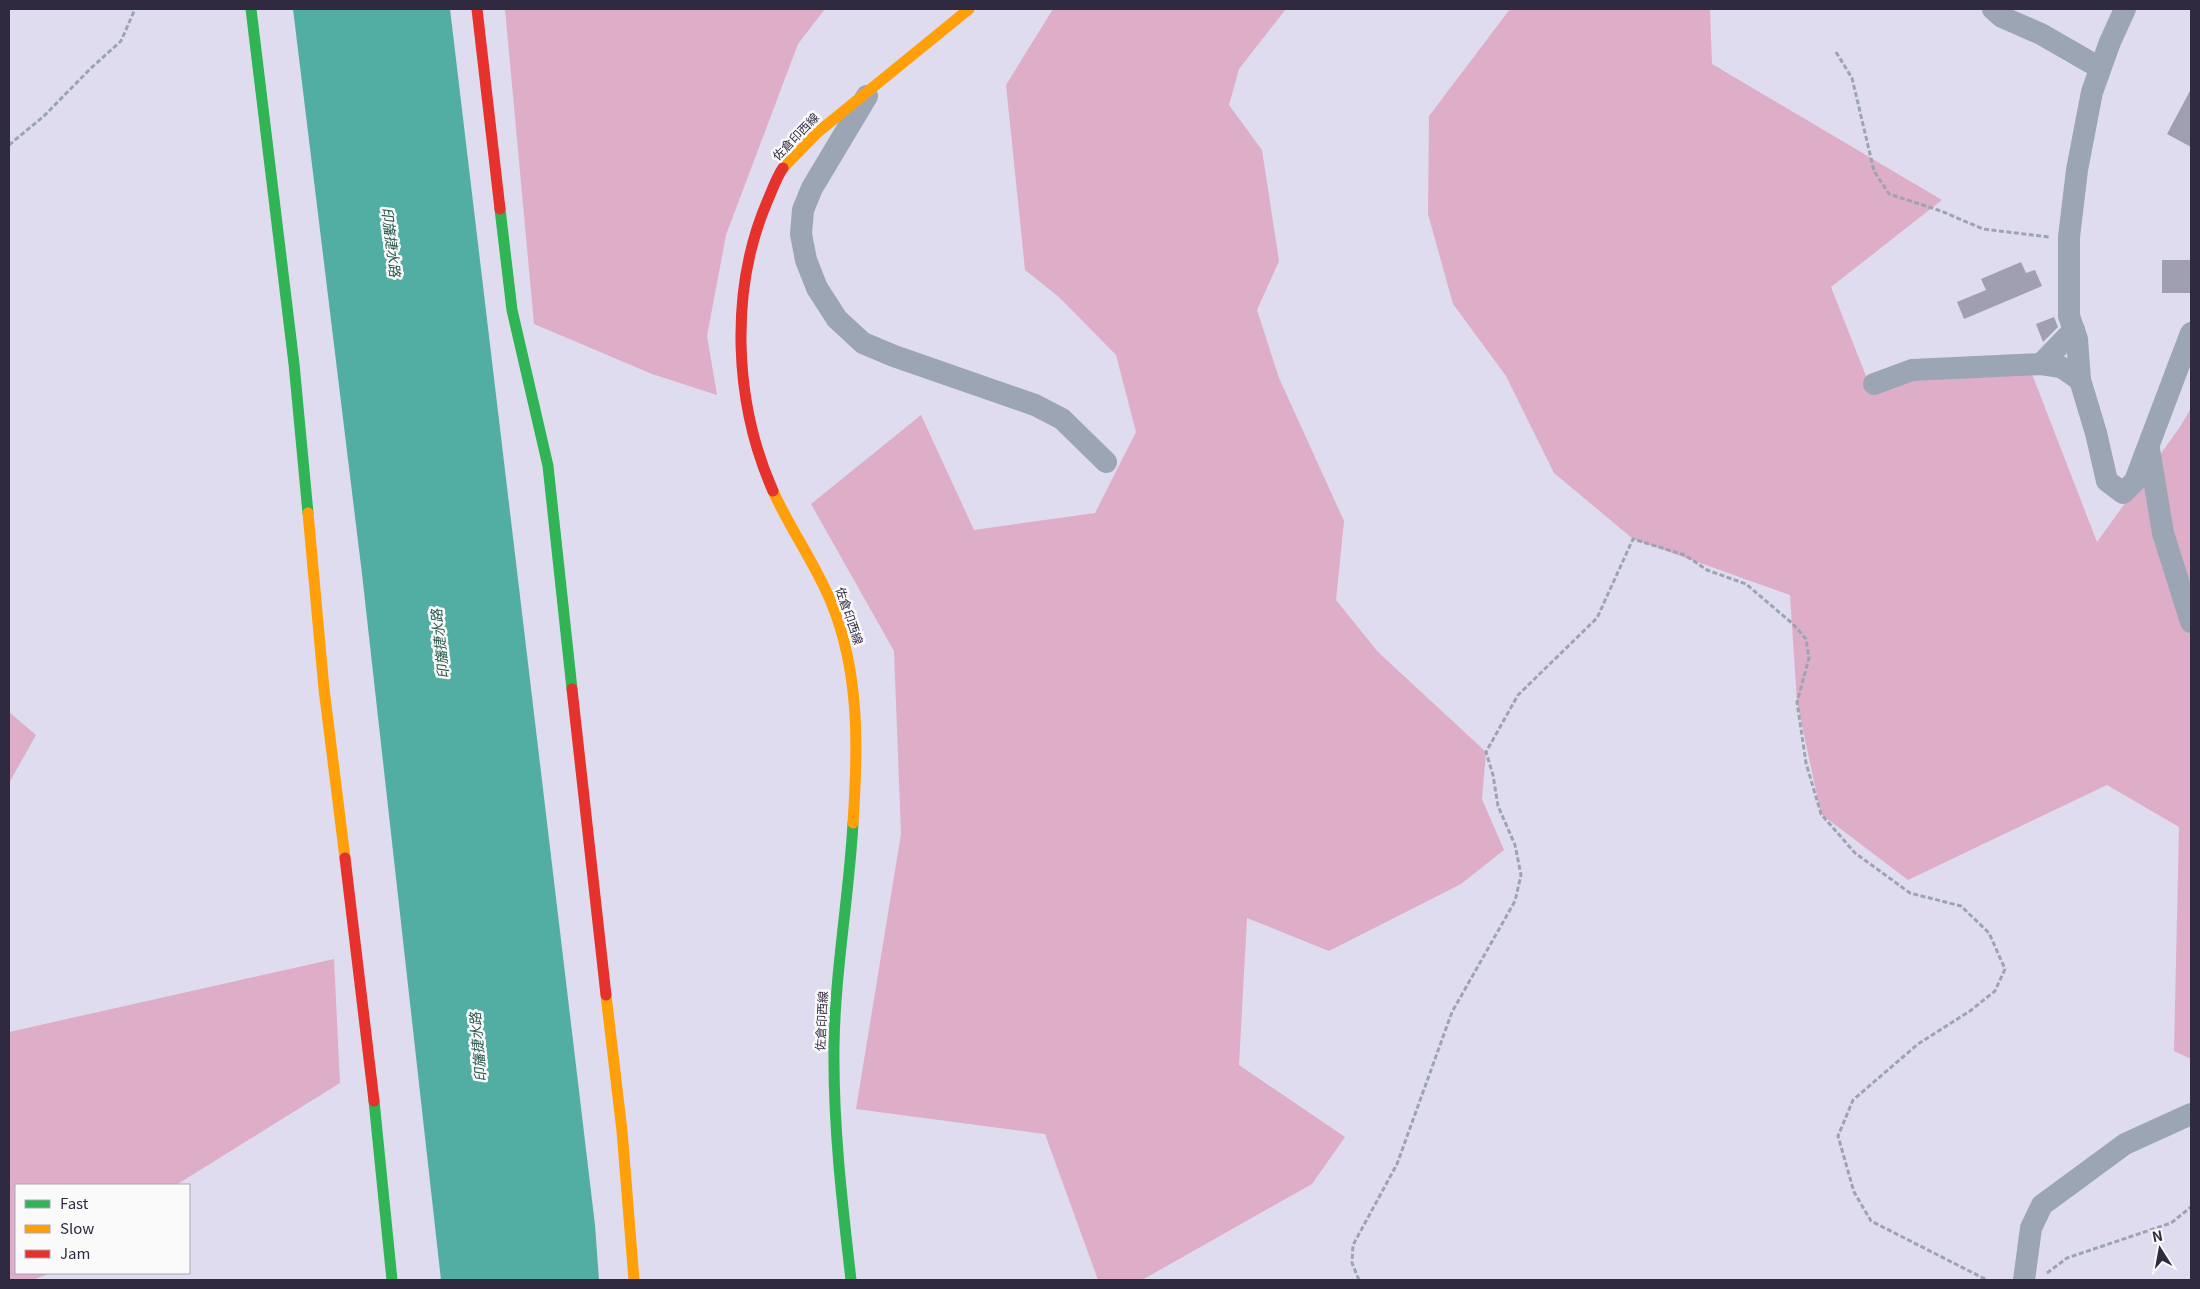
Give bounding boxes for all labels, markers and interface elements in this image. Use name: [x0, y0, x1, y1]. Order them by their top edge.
street label: 佐倉印西線: [768, 108, 822, 163]
water label: 印旛捷水路: [378, 206, 406, 279]
street label: 佐倉印西線: [833, 584, 868, 647]
water label: 印旛捷水路: [425, 607, 453, 680]
street label: 佐倉印西線: [810, 991, 831, 1051]
water label: 印旛捷水路: [464, 1010, 490, 1083]
legend: [15, 1184, 190, 1274]
text: Fast: [60, 1192, 89, 1213]
text: Slow: [60, 1217, 94, 1238]
north arrow: [2135, 1224, 2185, 1274]
text: N: [2150, 1224, 2164, 1246]
text: Jam: [60, 1242, 90, 1263]

